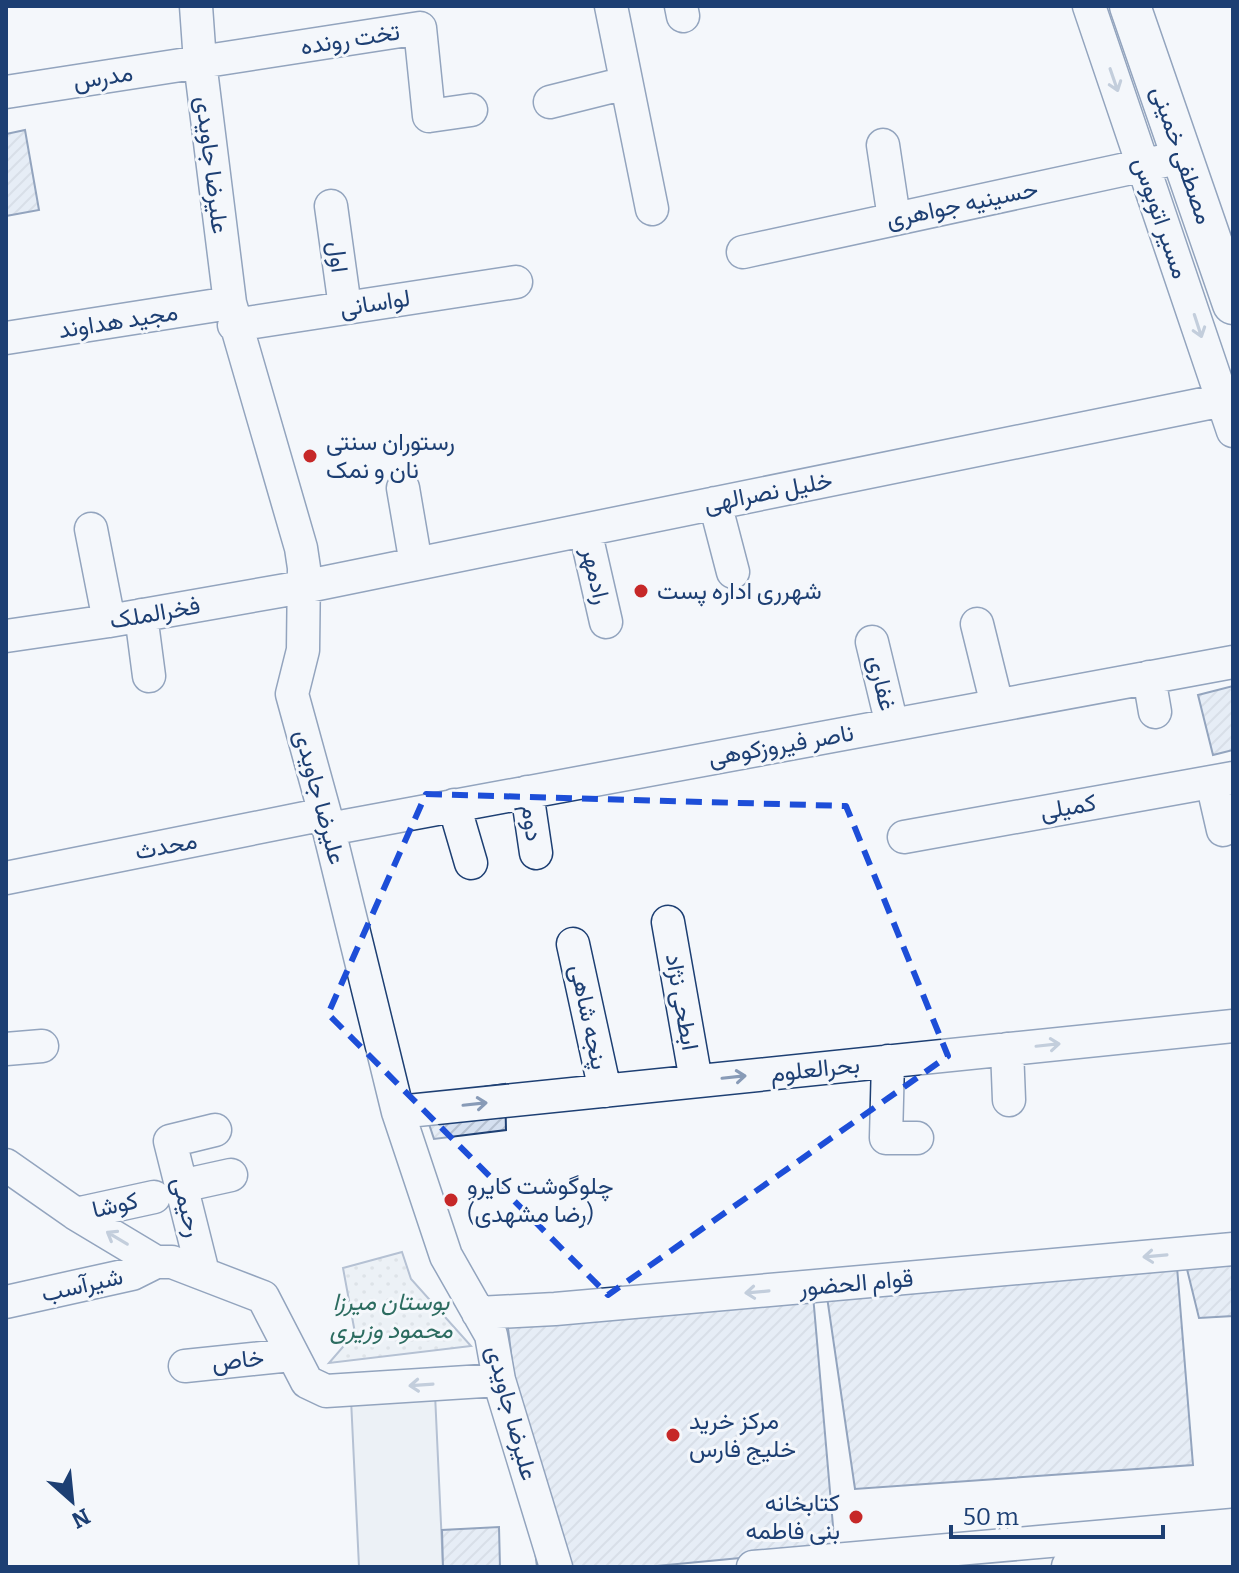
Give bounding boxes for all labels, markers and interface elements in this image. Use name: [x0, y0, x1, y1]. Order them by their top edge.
street label: تخت رونده: [298, 17, 402, 62]
street label: مدرس: [71, 58, 135, 97]
one-way arrow: [1108, 67, 1123, 92]
street label: مصطفی خمینی: [1145, 82, 1219, 228]
street label: علیرضا جاویدی: [189, 95, 234, 236]
street label: مسیر اتوبوس: [1126, 154, 1195, 283]
street label: حسینیه جواهری: [884, 174, 1041, 235]
street label: اول: [321, 240, 354, 275]
street label: لواسانی: [338, 284, 412, 323]
street label: مجید هداوند: [56, 298, 180, 345]
one-way arrow: [1192, 313, 1207, 338]
place label: رستوران سنتی نان و نمک: [326, 428, 455, 485]
marker: رستوران سنتی نان و نمک: [301, 447, 319, 465]
street label: خلیل نصرالهی: [701, 466, 835, 519]
street label: رادمهر: [575, 544, 616, 607]
place label: شهرری اداره پست: [657, 577, 822, 607]
marker: شهرری اداره پست: [632, 582, 650, 600]
street label: فخرالملک: [108, 591, 203, 636]
street label: غفاری: [861, 653, 902, 714]
street label: ناصر فیروزکوهی: [706, 718, 856, 773]
street label: علیرضا جاویدی: [288, 727, 351, 868]
street label: کمیلی: [1038, 788, 1098, 826]
street label: دوم: [514, 803, 548, 843]
street label: محدث: [132, 826, 200, 866]
street label: ابطحی نژاد: [659, 951, 704, 1053]
street label: پنجه شاهی: [562, 962, 614, 1072]
one-way arrow: [1034, 1037, 1061, 1052]
street label: بحرالعلوم: [769, 1050, 861, 1090]
one-way arrow: [720, 1070, 747, 1085]
one-way arrow: [461, 1096, 488, 1111]
place label: چلوگوشت کایرو (رضا مشهدی): [467, 1172, 614, 1229]
street label: رحیمی: [165, 1174, 208, 1240]
street label: کوشا: [89, 1186, 141, 1225]
marker: چلوگوشت کایرو (رضا مشهدی): [442, 1191, 460, 1209]
one-way arrow: [106, 1230, 129, 1246]
one-way arrow: [1142, 1249, 1169, 1264]
street label: شیرآسب: [38, 1262, 126, 1309]
street label: قوام الحضور: [797, 1264, 915, 1304]
one-way arrow: [744, 1284, 771, 1299]
park label: بوستان میرزا محمود وزیری: [329, 1288, 453, 1345]
street label: خاص: [211, 1343, 265, 1377]
street label: علیرضا جاویدی: [480, 1343, 543, 1484]
one-way arrow: [408, 1378, 435, 1393]
place label: مرکز خرید خلیج فارس: [689, 1407, 796, 1466]
marker: مرکز خرید خلیج فارس: [664, 1426, 682, 1444]
north arrow: [32, 1461, 112, 1541]
place label: کتابخانه بنی فاطمه: [745, 1489, 840, 1545]
scale bar: [951, 1489, 1163, 1539]
text: N: [67, 1502, 95, 1534]
text: 50 m: [963, 1503, 1019, 1531]
marker: کتابخانه بنی فاطمه: [847, 1508, 865, 1526]

